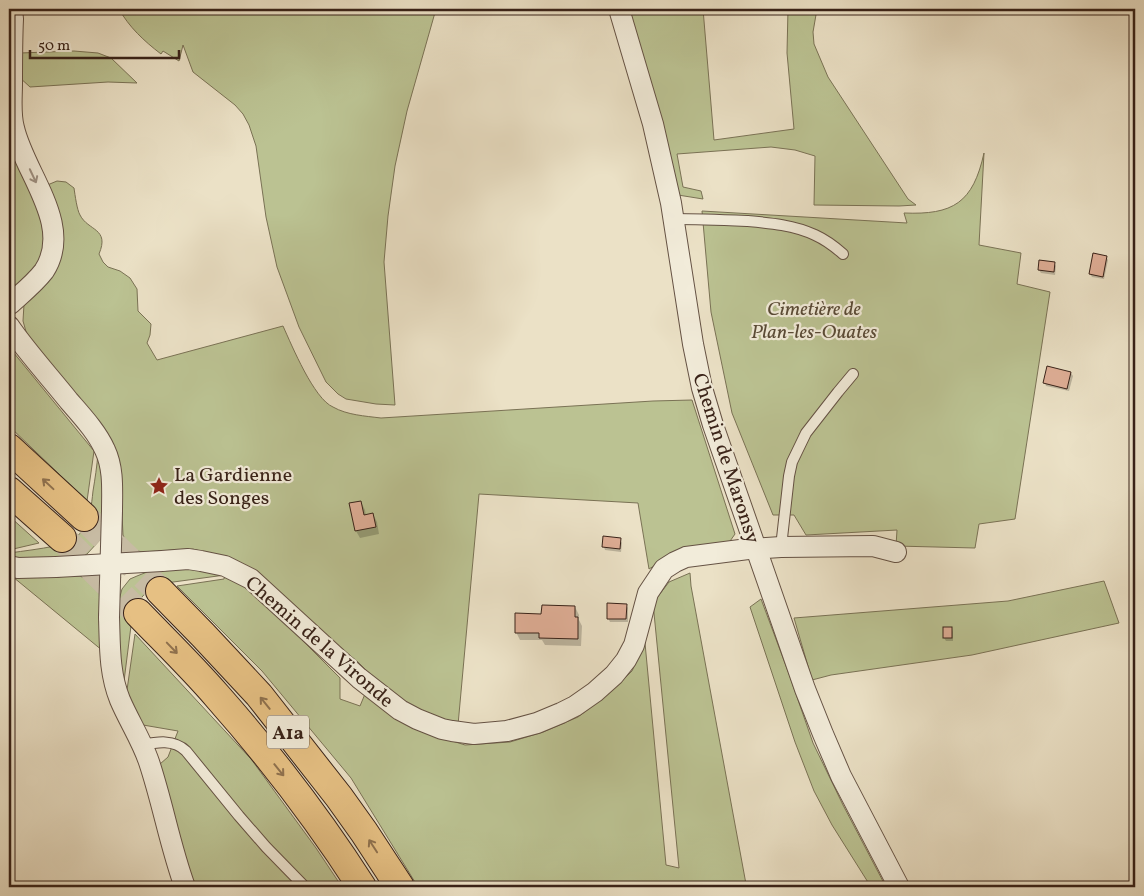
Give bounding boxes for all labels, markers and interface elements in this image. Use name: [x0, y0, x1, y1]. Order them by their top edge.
scale bar: [30, 28, 179, 60]
text: 50 m: [38, 36, 70, 57]
one-way arrow: [29, 168, 38, 183]
park label: Cimetière de Plan-les-Ouates: [751, 296, 878, 347]
street label: Chemin de Maronsy: [684, 370, 766, 547]
place label: La Gardienne des Songes: [174, 462, 292, 513]
place icon: La Gardienne des Songes: [148, 475, 170, 497]
one-way arrow: [42, 478, 55, 490]
street label: Chemin de la Vironde: [238, 570, 399, 715]
one-way arrow: [166, 642, 178, 654]
one-way arrow: [259, 697, 270, 710]
road number: A1a: [267, 716, 309, 749]
one-way arrow: [273, 764, 285, 777]
one-way arrow: [368, 840, 378, 854]

